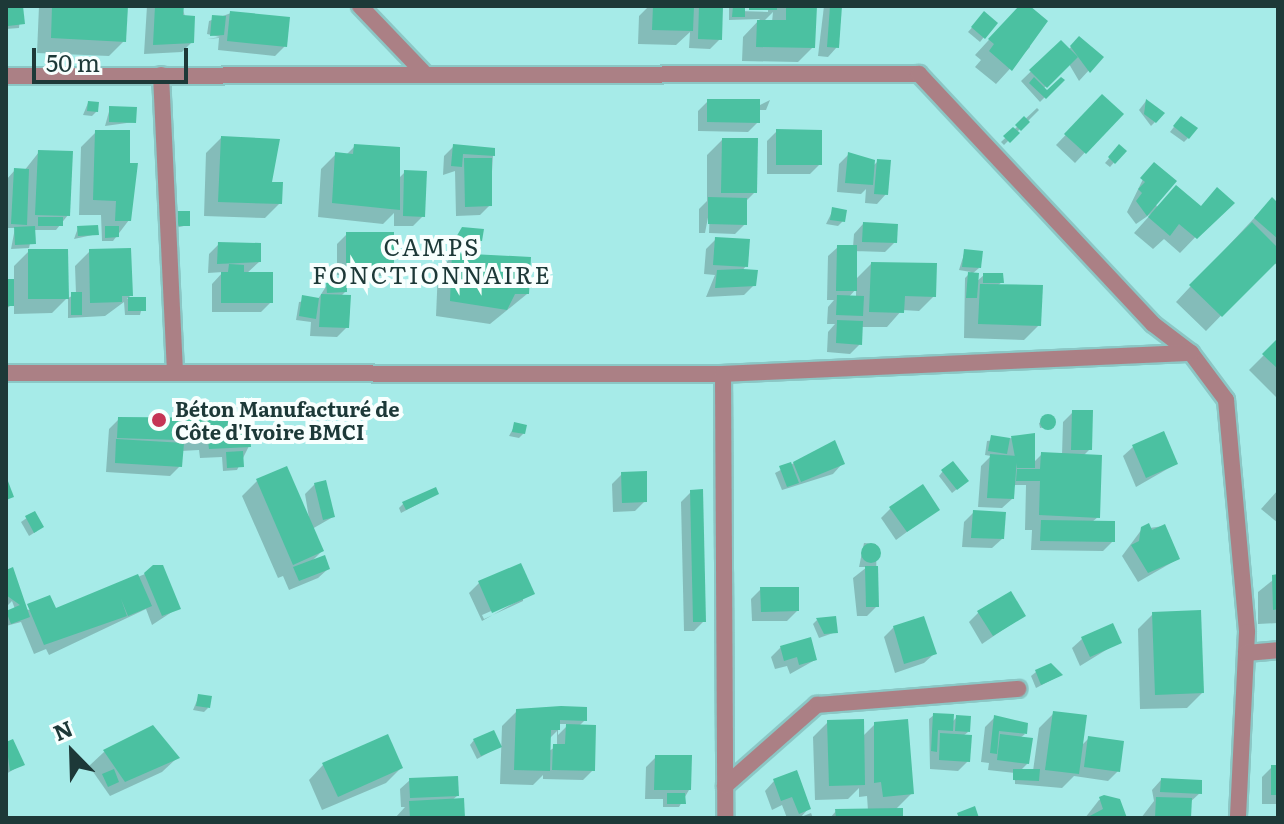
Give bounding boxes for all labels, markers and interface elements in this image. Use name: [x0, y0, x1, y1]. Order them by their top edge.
scale bar: [36, 32, 192, 82]
text: 50 m: [46, 44, 100, 79]
district label: CAMPS FONCTIONNAIRE: [312, 232, 552, 288]
place label: Béton Manufacturé de Côte d'Ivoire BMCI: [175, 396, 400, 443]
marker: Béton Manufacturé de Côte d'Ivoire BMCI: [150, 411, 168, 429]
text: N: [47, 711, 77, 748]
north arrow: [32, 712, 112, 792]

